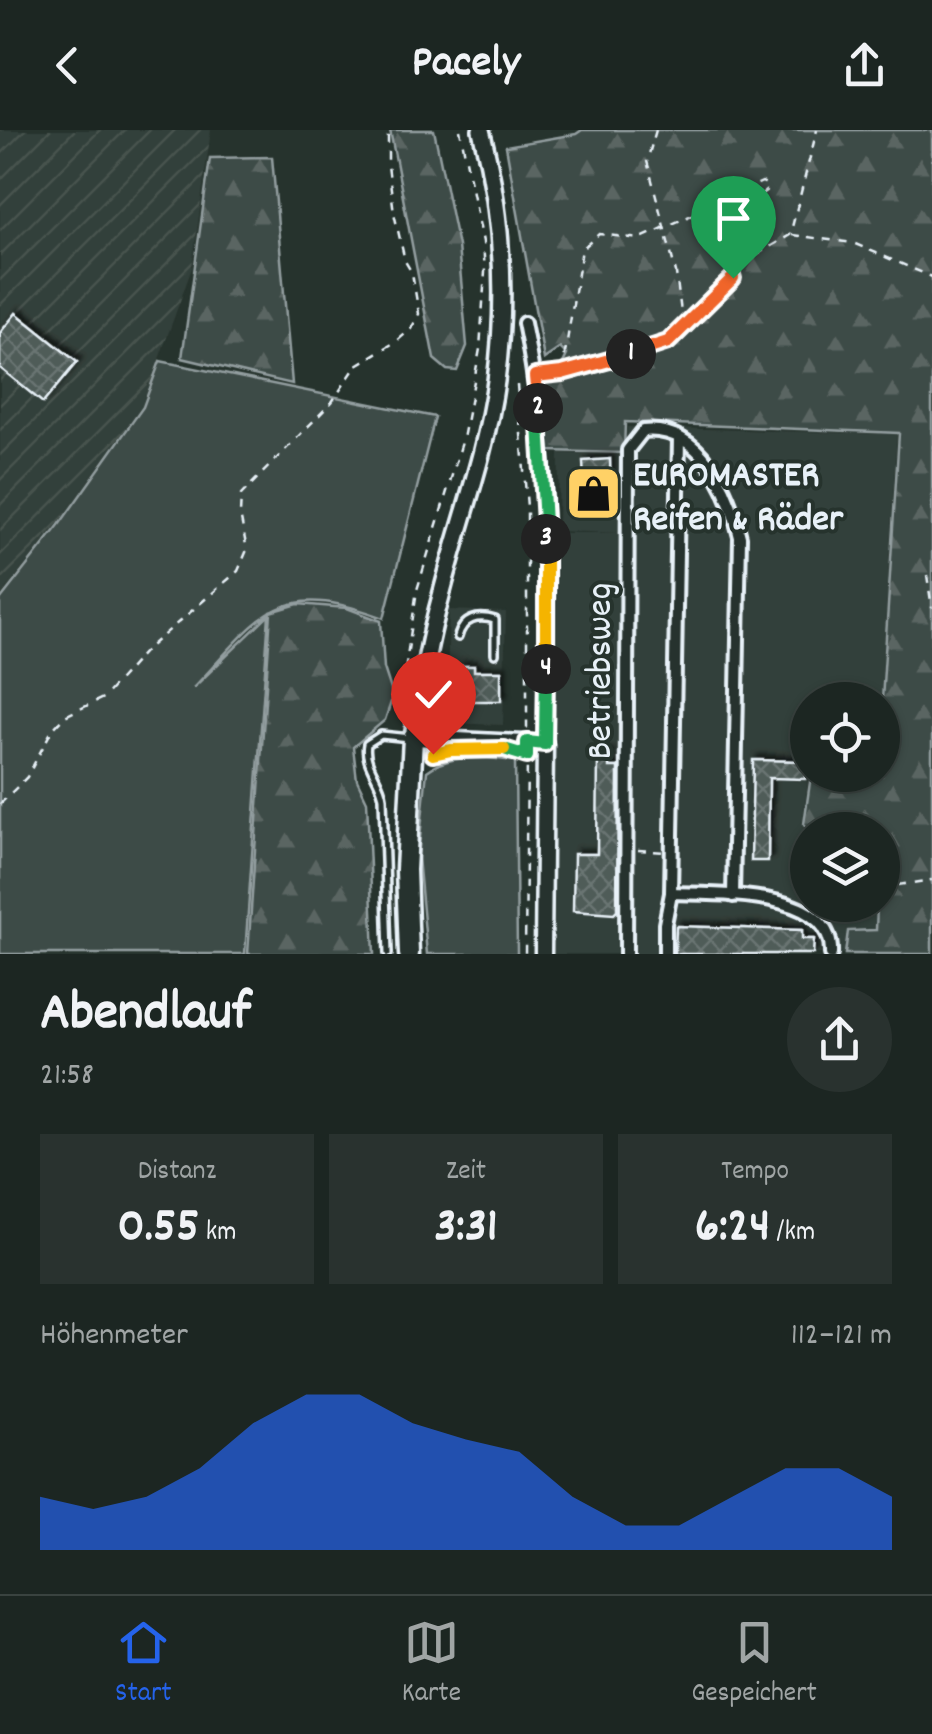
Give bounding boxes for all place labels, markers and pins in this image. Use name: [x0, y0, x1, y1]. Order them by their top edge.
pin: [691, 176, 776, 279]
pin: 1: [606, 329, 656, 379]
pin: 2: [513, 383, 563, 433]
place label: EUROMASTER Reifen & Räder: [633, 450, 844, 549]
shop icon: EUROMASTER Reifen & Räder: [564, 464, 624, 524]
pin: 3: [521, 514, 571, 564]
pin: 4: [521, 644, 571, 694]
pin: [391, 652, 476, 755]

